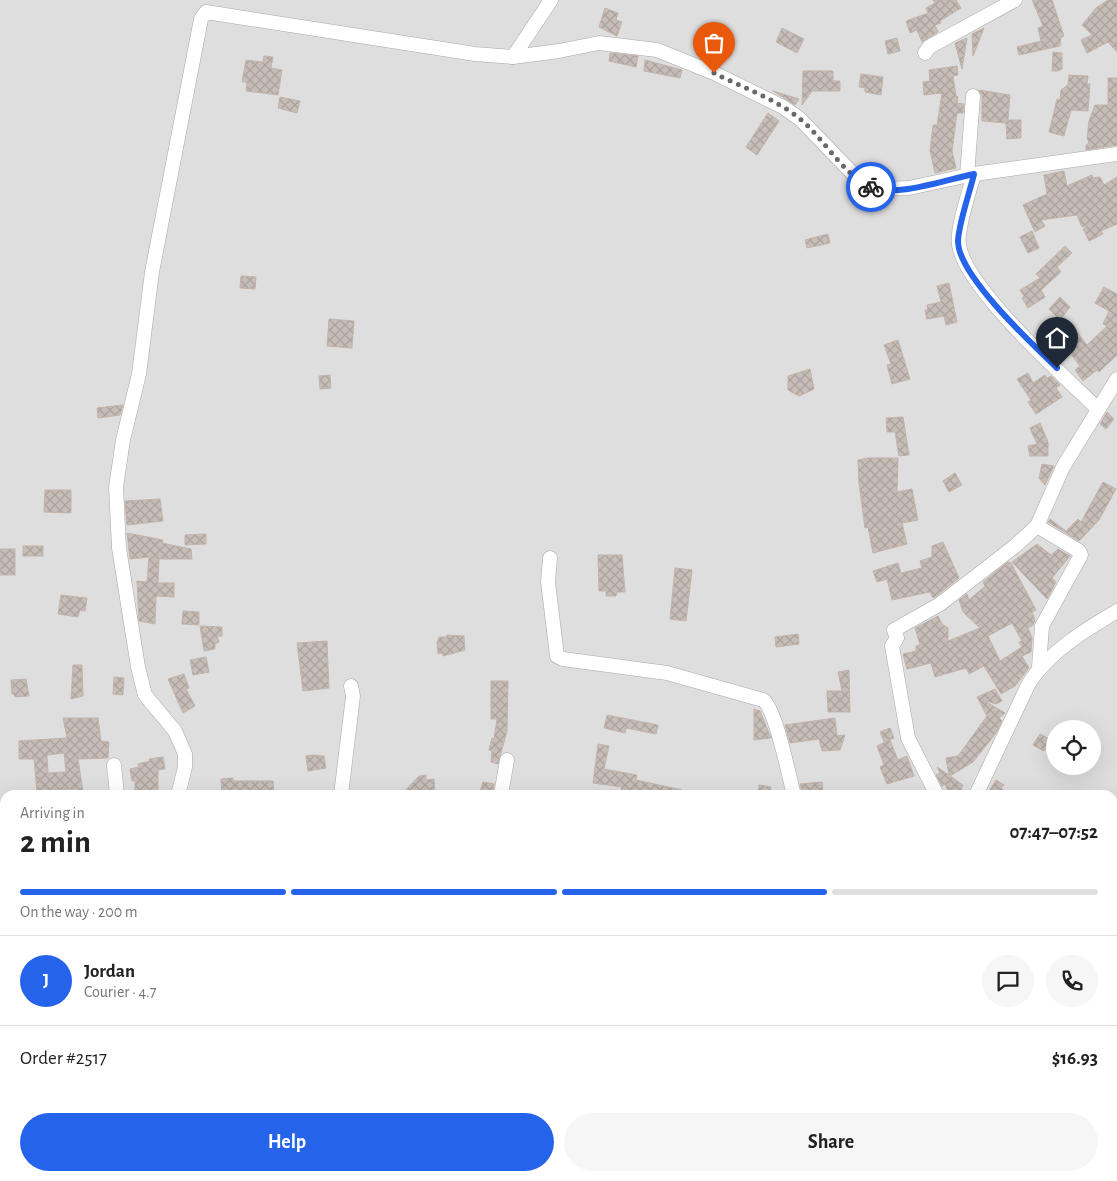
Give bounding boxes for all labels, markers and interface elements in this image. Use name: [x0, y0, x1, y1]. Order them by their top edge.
pin: [693, 22, 735, 73]
icon: bag: [700, 29, 728, 57]
courier: [846, 162, 896, 212]
icon: bike: [857, 173, 885, 201]
pin: [1036, 317, 1078, 368]
icon: home: [1043, 324, 1071, 352]
map controls: [1046, 720, 1101, 775]
button: locate: [1046, 720, 1101, 775]
text: Arriving in: [20, 805, 85, 821]
text: 07:47–07:52: [1009, 823, 1098, 842]
text: 2 min: [20, 826, 91, 858]
text: On the way · 200 m: [20, 904, 138, 920]
button: chat: [982, 955, 1034, 1007]
button: phone: [1046, 955, 1098, 1007]
text: Jordan: [84, 962, 135, 981]
text: J: [43, 971, 49, 990]
text: Courier · 4.7: [84, 984, 156, 1000]
text: Order #2517: [20, 1049, 107, 1068]
text: $16.93: [1052, 1049, 1098, 1068]
button: Help: [20, 1113, 554, 1171]
button: Share: [564, 1113, 1098, 1171]

